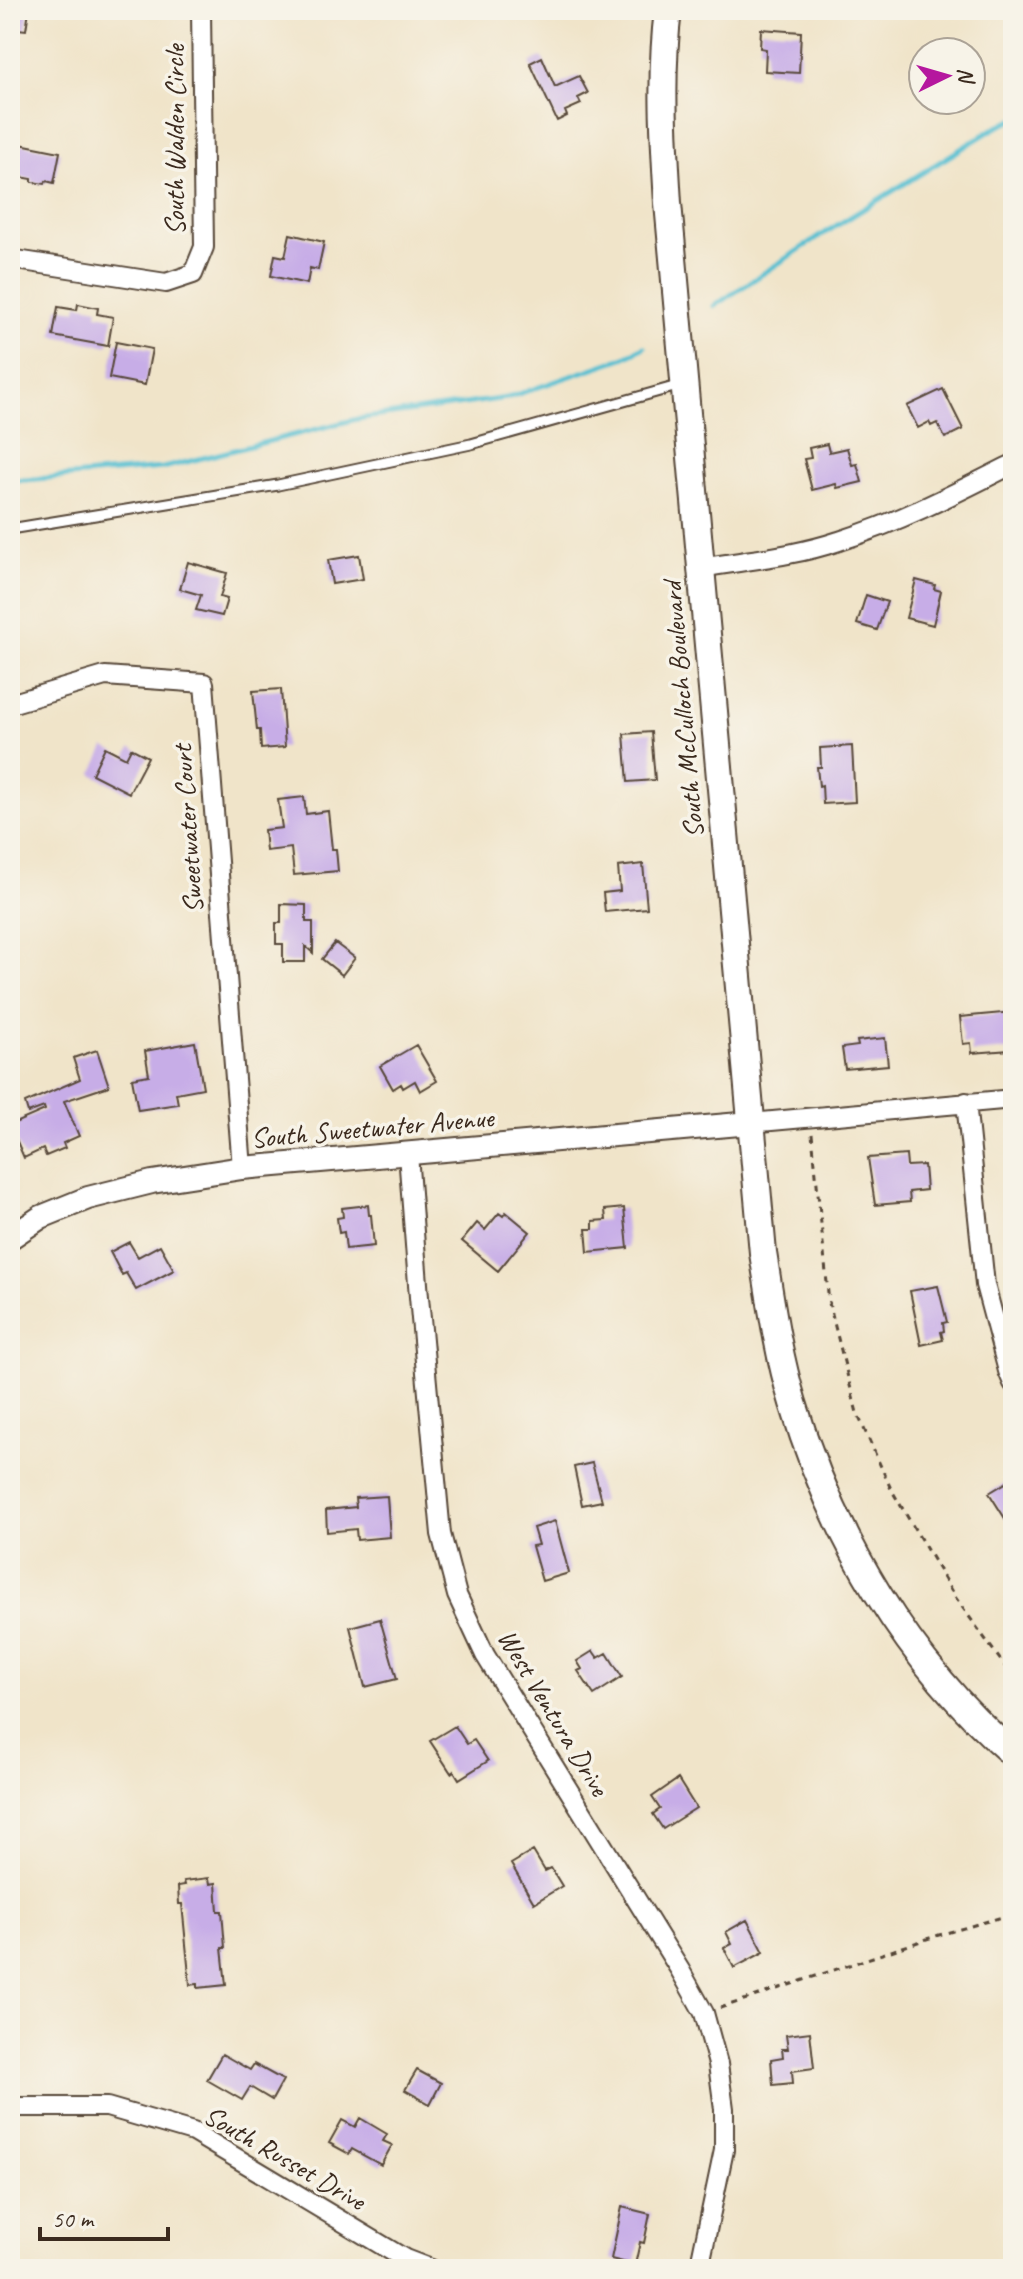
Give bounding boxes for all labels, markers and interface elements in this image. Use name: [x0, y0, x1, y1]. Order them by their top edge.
north arrow: [907, 36, 987, 116]
street label: South Walden Circle: [157, 43, 192, 235]
text: N: [951, 66, 981, 86]
street label: South McCulloch Boulevard: [654, 576, 711, 840]
street label: Sweetwater Court: [164, 741, 211, 914]
street label: South Sweetwater Avenue: [249, 1099, 497, 1156]
street label: West Ventura Drive: [490, 1623, 618, 1804]
street label: South Russet Drive: [198, 2097, 373, 2219]
scale bar: [40, 2191, 168, 2241]
text: 50 m: [52, 2204, 95, 2234]

